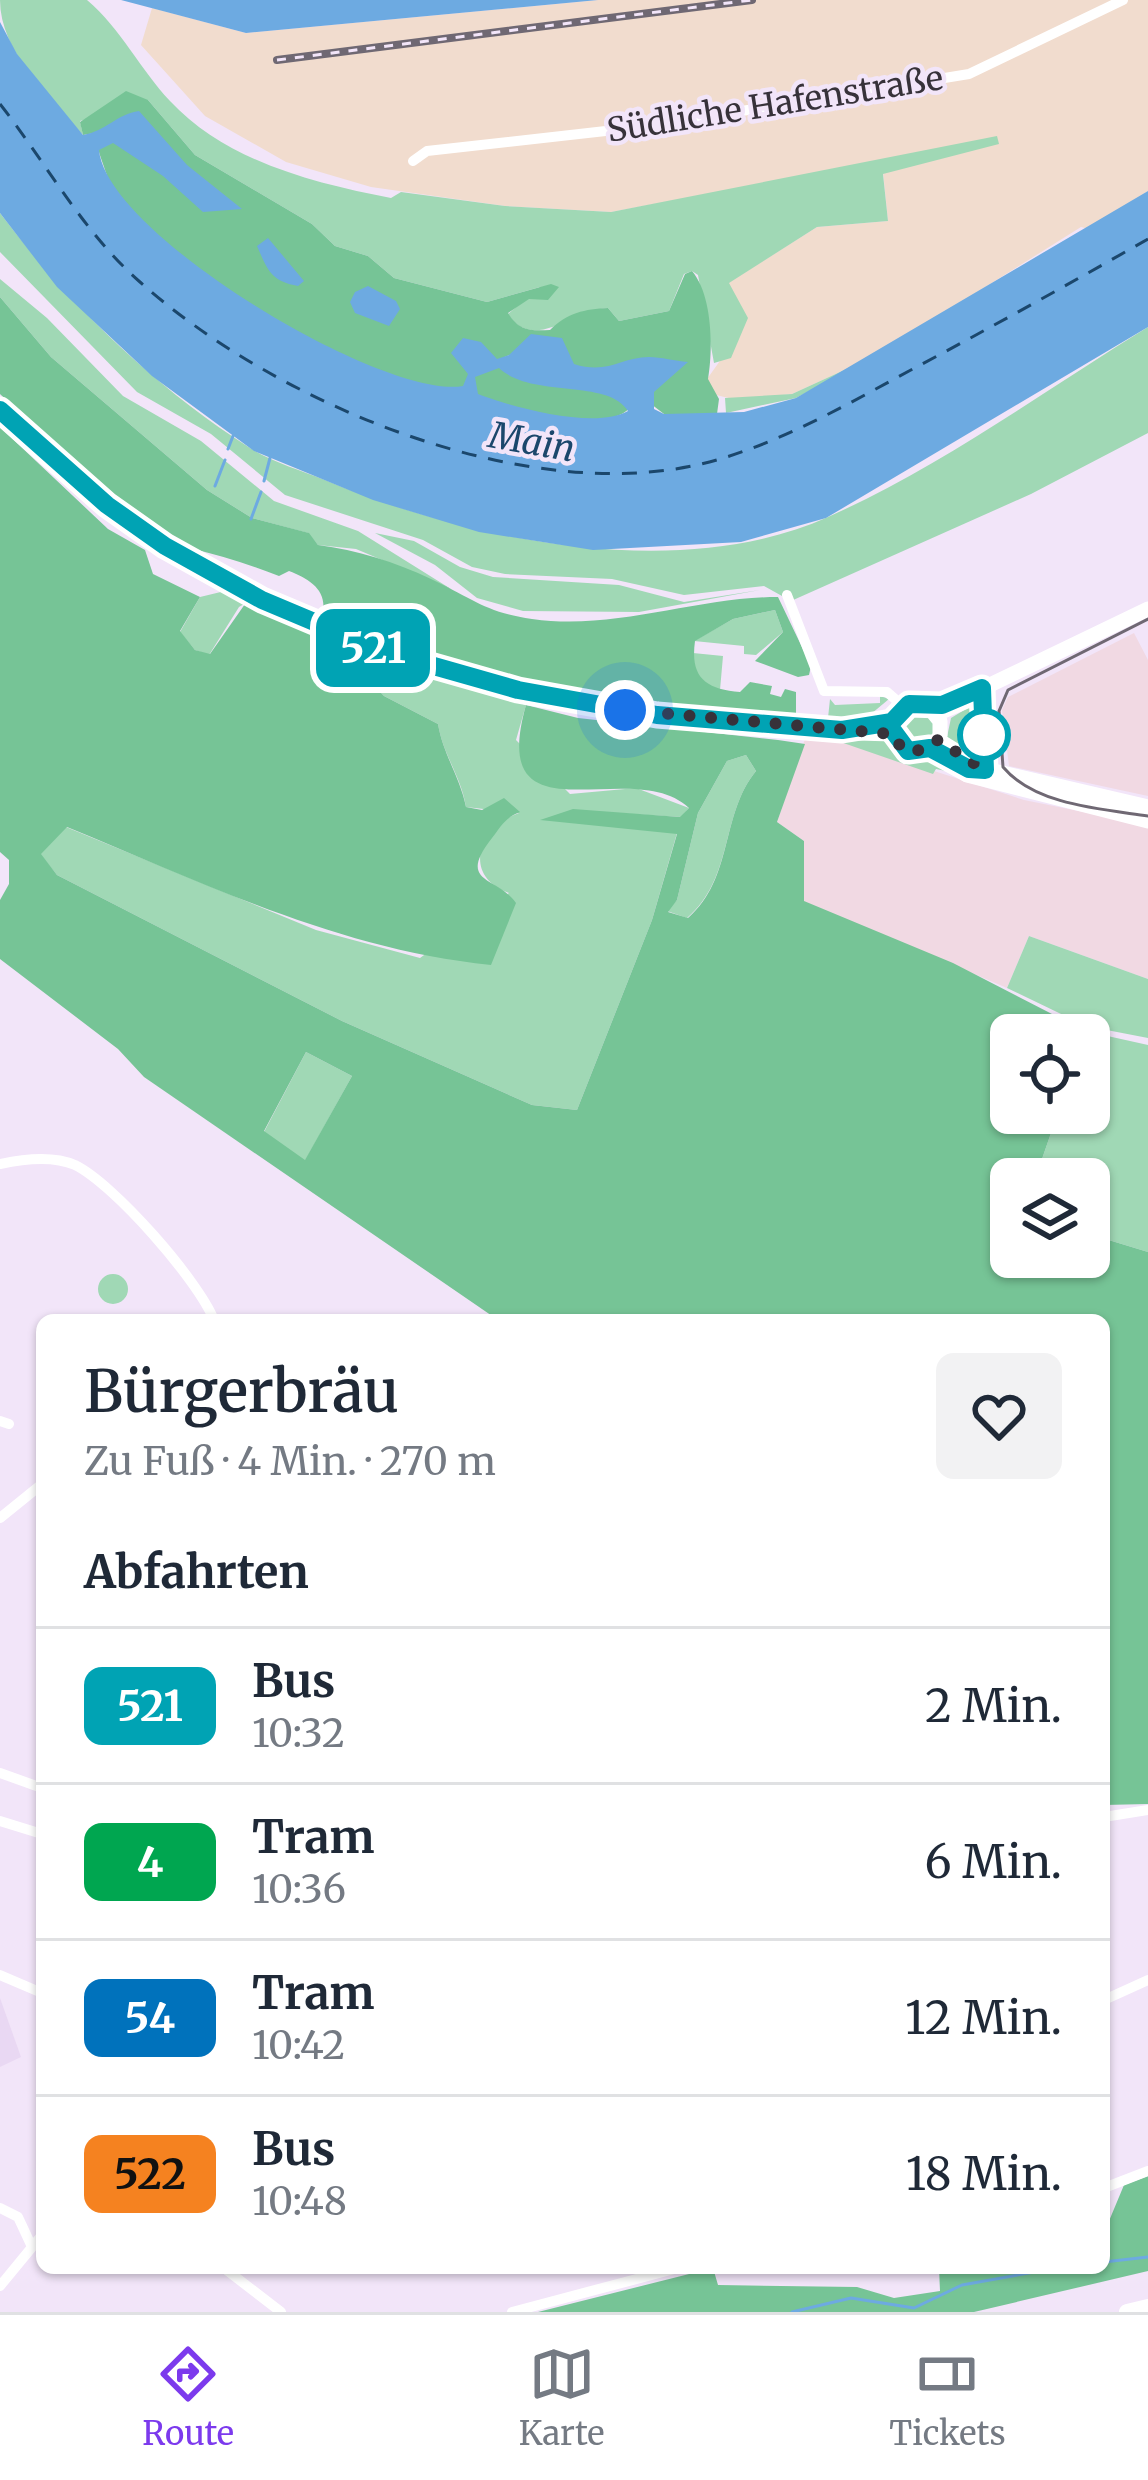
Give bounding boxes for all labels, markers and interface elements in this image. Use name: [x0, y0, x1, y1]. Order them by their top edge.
street label: Südliche Hafenstraße: [604, 57, 946, 151]
water label: Main: [484, 412, 578, 472]
line badge: 521: [304, 609, 442, 687]
text: 521: [340, 622, 406, 674]
your location: [595, 680, 655, 740]
unlabelled marker: [959, 710, 1009, 760]
map controls: [990, 1014, 1110, 1278]
button: locate: [990, 1014, 1110, 1134]
button: layers: [990, 1158, 1110, 1278]
button: heart: [936, 1353, 1062, 1479]
text: Bürgerbräu: [84, 1356, 399, 1428]
text: Zu Fuß · 4 Min. · 270 m: [84, 1437, 496, 1486]
text: Abfahrten: [84, 1544, 309, 1600]
text: Bus: [252, 1653, 335, 1709]
text: 2 Min.: [925, 1678, 1062, 1734]
text: 521: [117, 1680, 183, 1732]
text: 10:32: [252, 1709, 345, 1758]
text: Tram: [252, 1809, 375, 1865]
text: 6 Min.: [924, 1834, 1062, 1890]
text: 4: [137, 1836, 163, 1888]
text: 10:36: [252, 1865, 346, 1914]
text: Tram: [252, 1965, 375, 2021]
text: 12 Min.: [905, 1990, 1062, 2046]
text: 54: [125, 1992, 175, 2044]
text: 10:42: [252, 2021, 345, 2070]
text: Bus: [252, 2121, 335, 2177]
text: 18 Min.: [906, 2146, 1062, 2202]
text: 522: [114, 2148, 186, 2200]
text: 10:48: [252, 2177, 347, 2226]
tab: Route: [142, 2341, 234, 2454]
tab: Karte: [519, 2341, 605, 2454]
tab: Tickets: [889, 2341, 1006, 2454]

